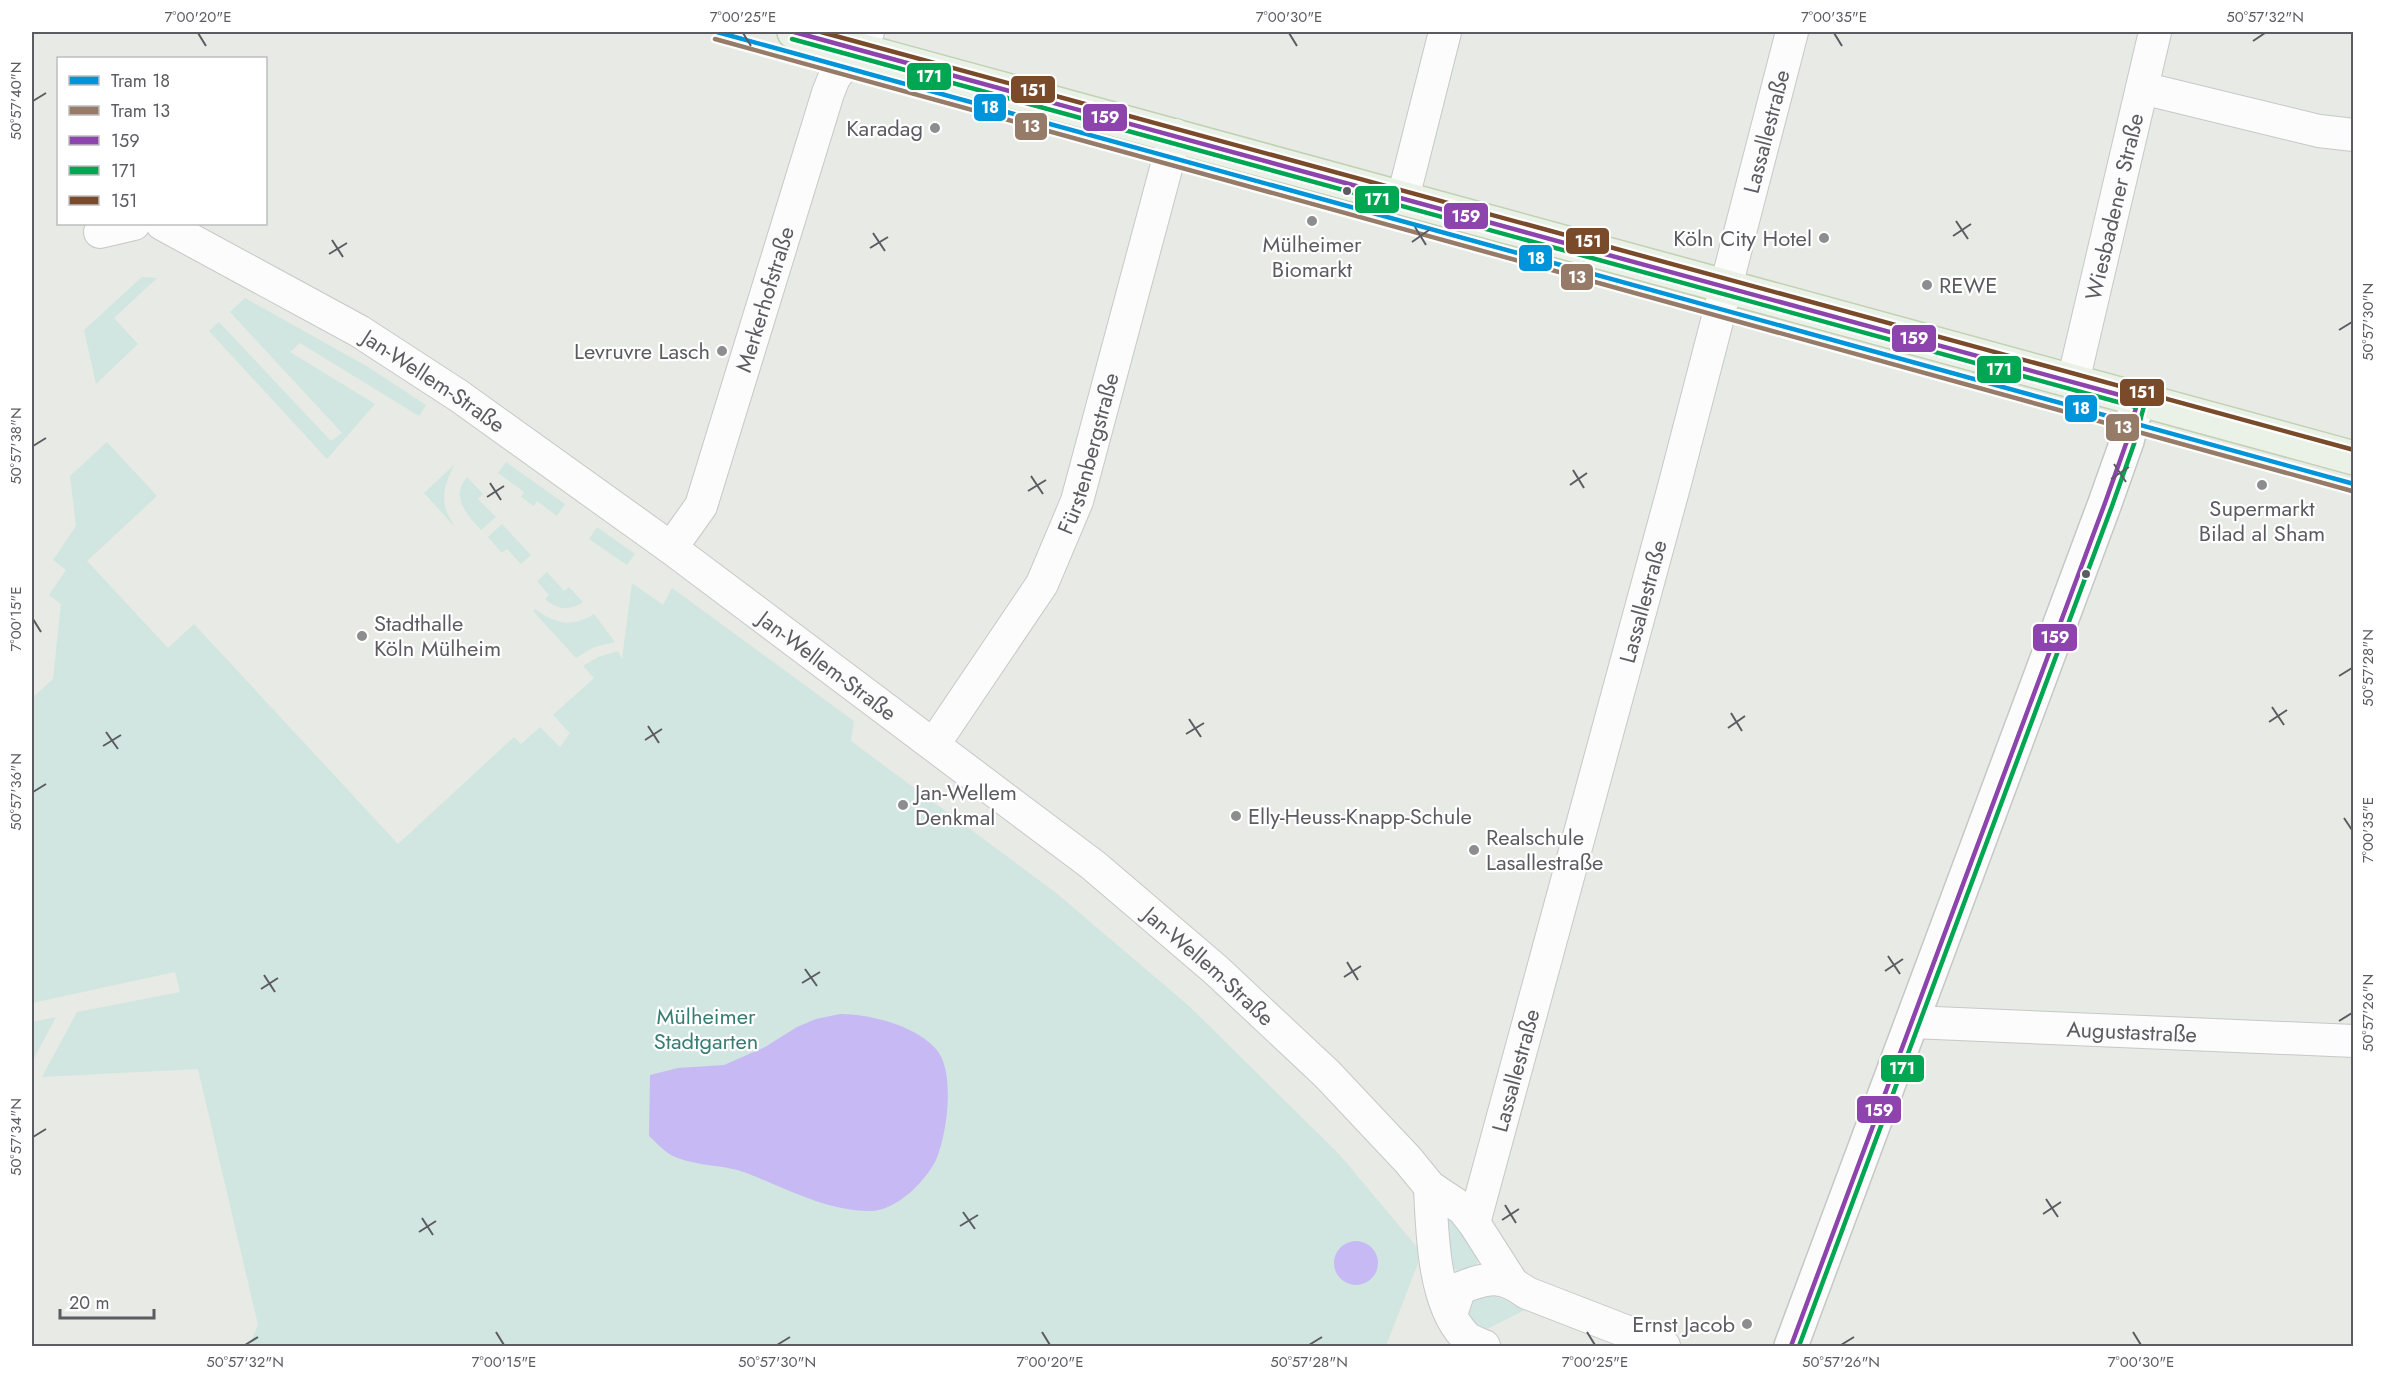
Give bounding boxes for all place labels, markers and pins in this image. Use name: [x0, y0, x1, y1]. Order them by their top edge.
place label: Karadag: [846, 112, 923, 144]
marker: Karadag: [928, 121, 942, 135]
unlabelled marker: [1341, 185, 1353, 197]
marker: Mülheimer Biomarkt: [1305, 214, 1319, 228]
place label: Köln City Hotel: [1673, 222, 1812, 254]
place label: Mülheimer Biomarkt: [1262, 228, 1362, 285]
marker: Köln City Hotel: [1817, 231, 1831, 245]
place label: REWE: [1939, 269, 1997, 301]
marker: REWE: [1920, 278, 1934, 292]
place label: Levruvre Lasch: [574, 335, 710, 367]
marker: Levruvre Lasch: [715, 344, 729, 358]
marker: Supermarkt Bilad al Sham: [2255, 478, 2269, 492]
place label: Supermarkt Bilad al Sham: [2199, 492, 2325, 549]
unlabelled marker: [2080, 568, 2092, 580]
place label: Stadthalle Köln Mülheim: [374, 607, 501, 664]
marker: Stadthalle Köln Mülheim: [355, 629, 369, 643]
place label: Jan-Wellem Denkmal: [912, 776, 1017, 833]
marker: Jan-Wellem Denkmal: [896, 798, 910, 812]
place label: Elly-Heuss-Knapp-Schule: [1248, 800, 1472, 832]
marker: Elly-Heuss-Knapp-Schule: [1229, 809, 1243, 823]
place label: Realschule Lasallestraße: [1486, 821, 1603, 878]
marker: Realschule Lasallestraße: [1467, 843, 1481, 857]
place label: Ernst Jacob: [1632, 1308, 1735, 1340]
marker: Ernst Jacob: [1740, 1317, 1754, 1331]

